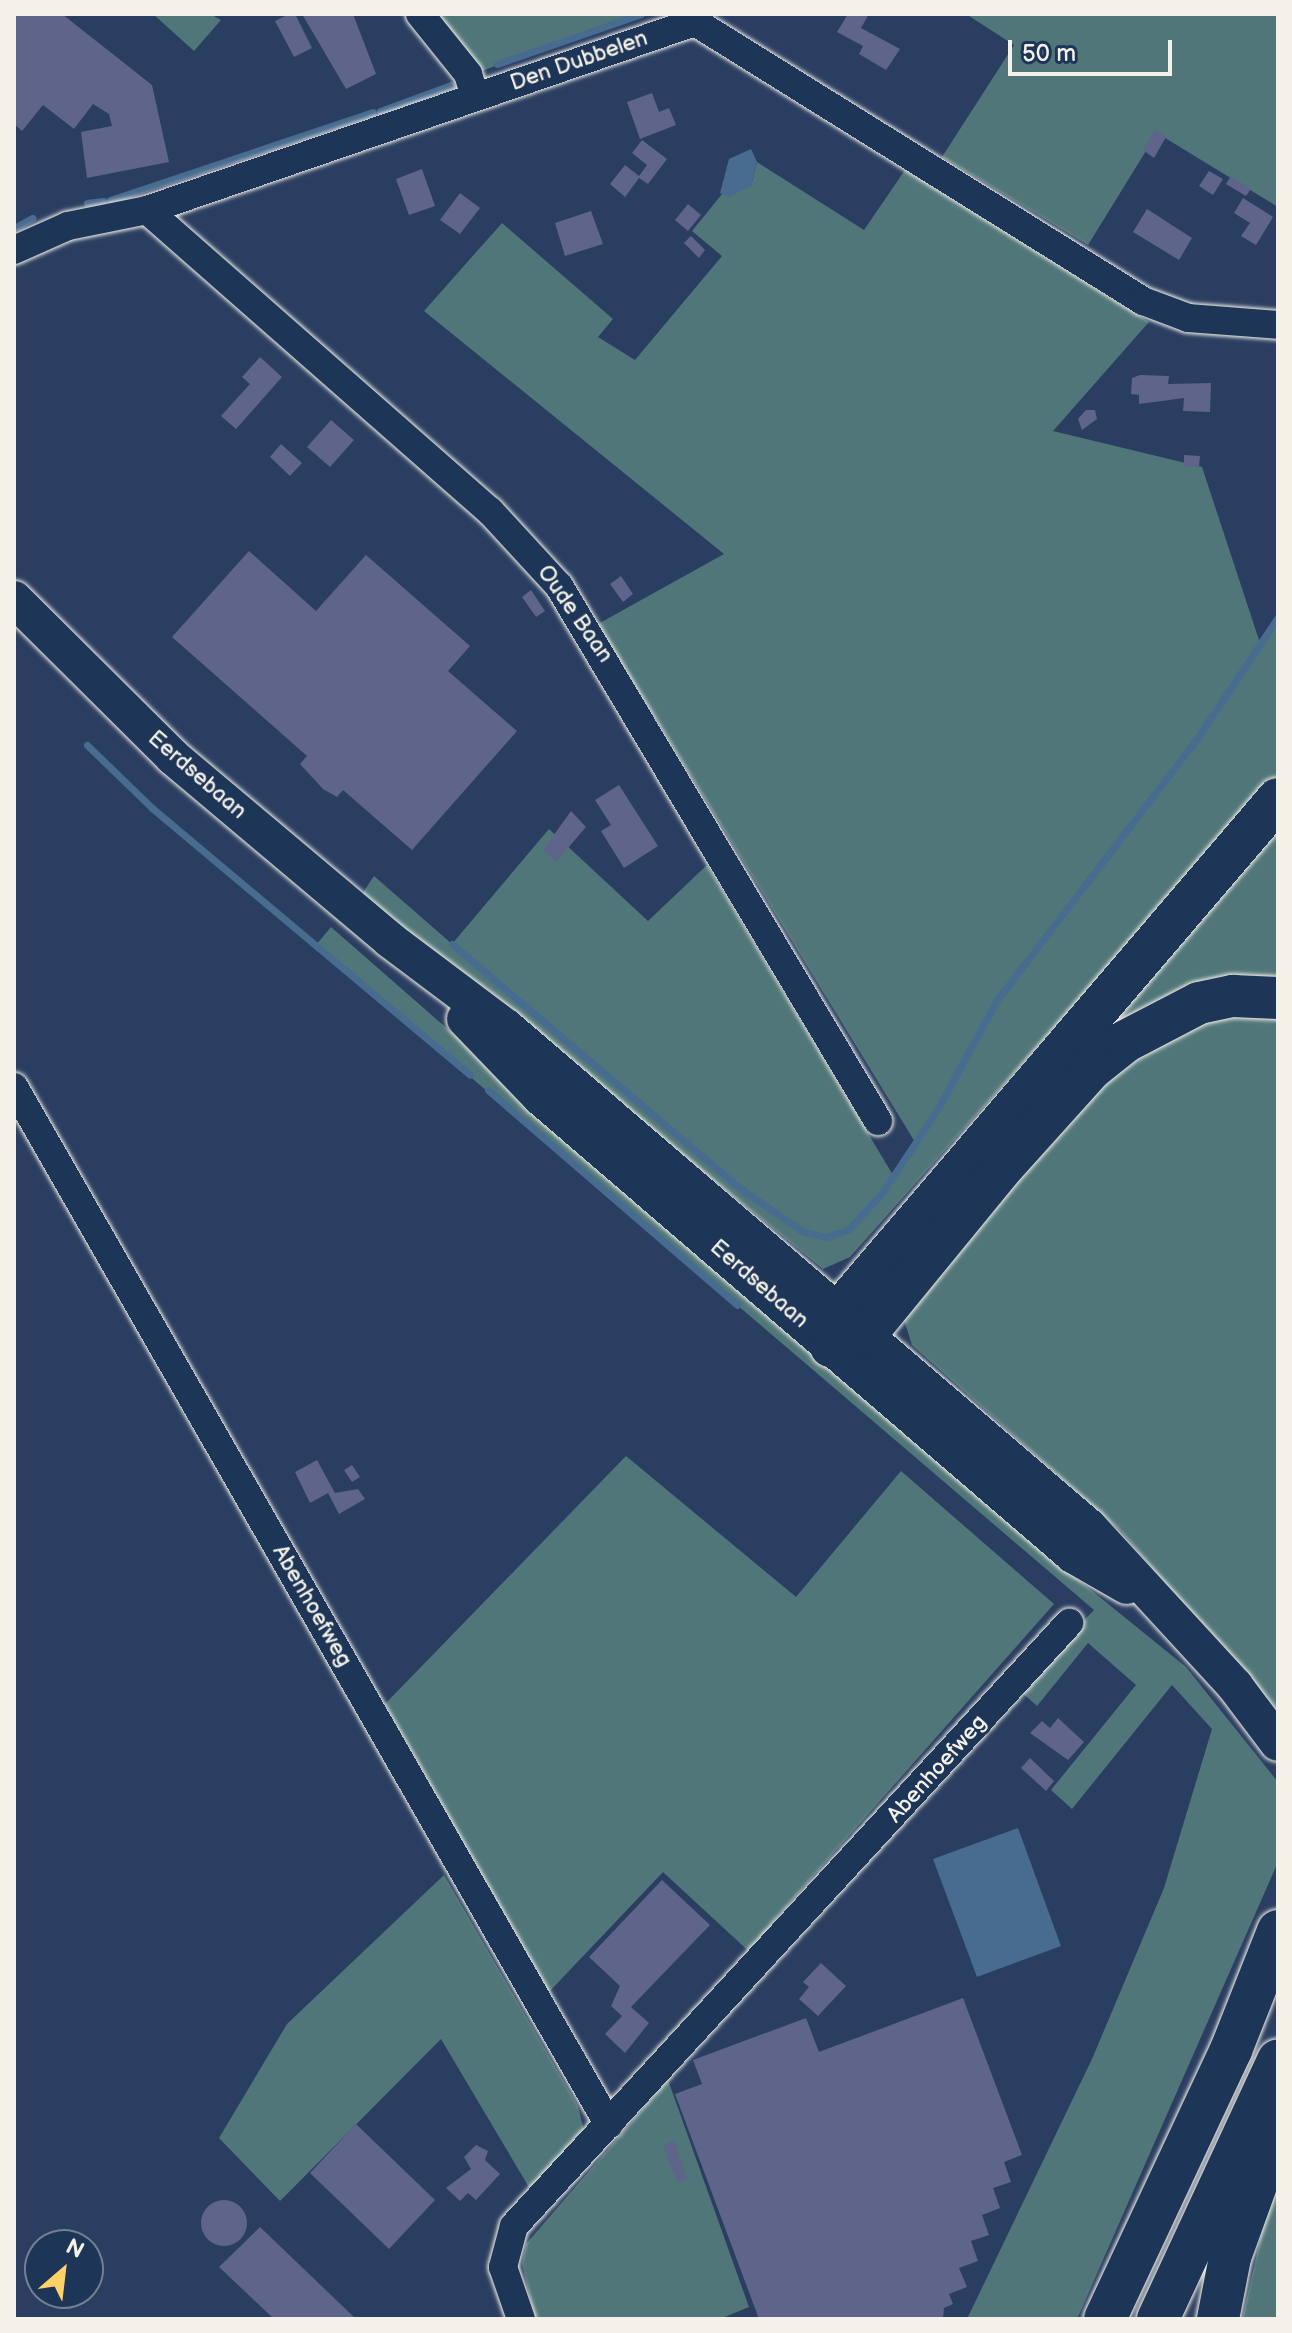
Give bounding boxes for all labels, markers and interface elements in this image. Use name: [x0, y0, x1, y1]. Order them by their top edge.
scale bar: [1012, 24, 1176, 74]
street label: Den Dubbelen: [507, 25, 651, 97]
text: 50 m: [1022, 39, 1076, 68]
street label: Oude Baan: [532, 560, 618, 668]
street label: Eerdsebaan: [143, 725, 251, 825]
street label: Eerdsebaan: [705, 1234, 813, 1334]
street label: Abenhoefweg: [267, 1540, 357, 1672]
street label: Abenhoefweg: [882, 1710, 992, 1828]
north arrow: [24, 2229, 104, 2309]
text: N: [61, 2233, 88, 2265]

